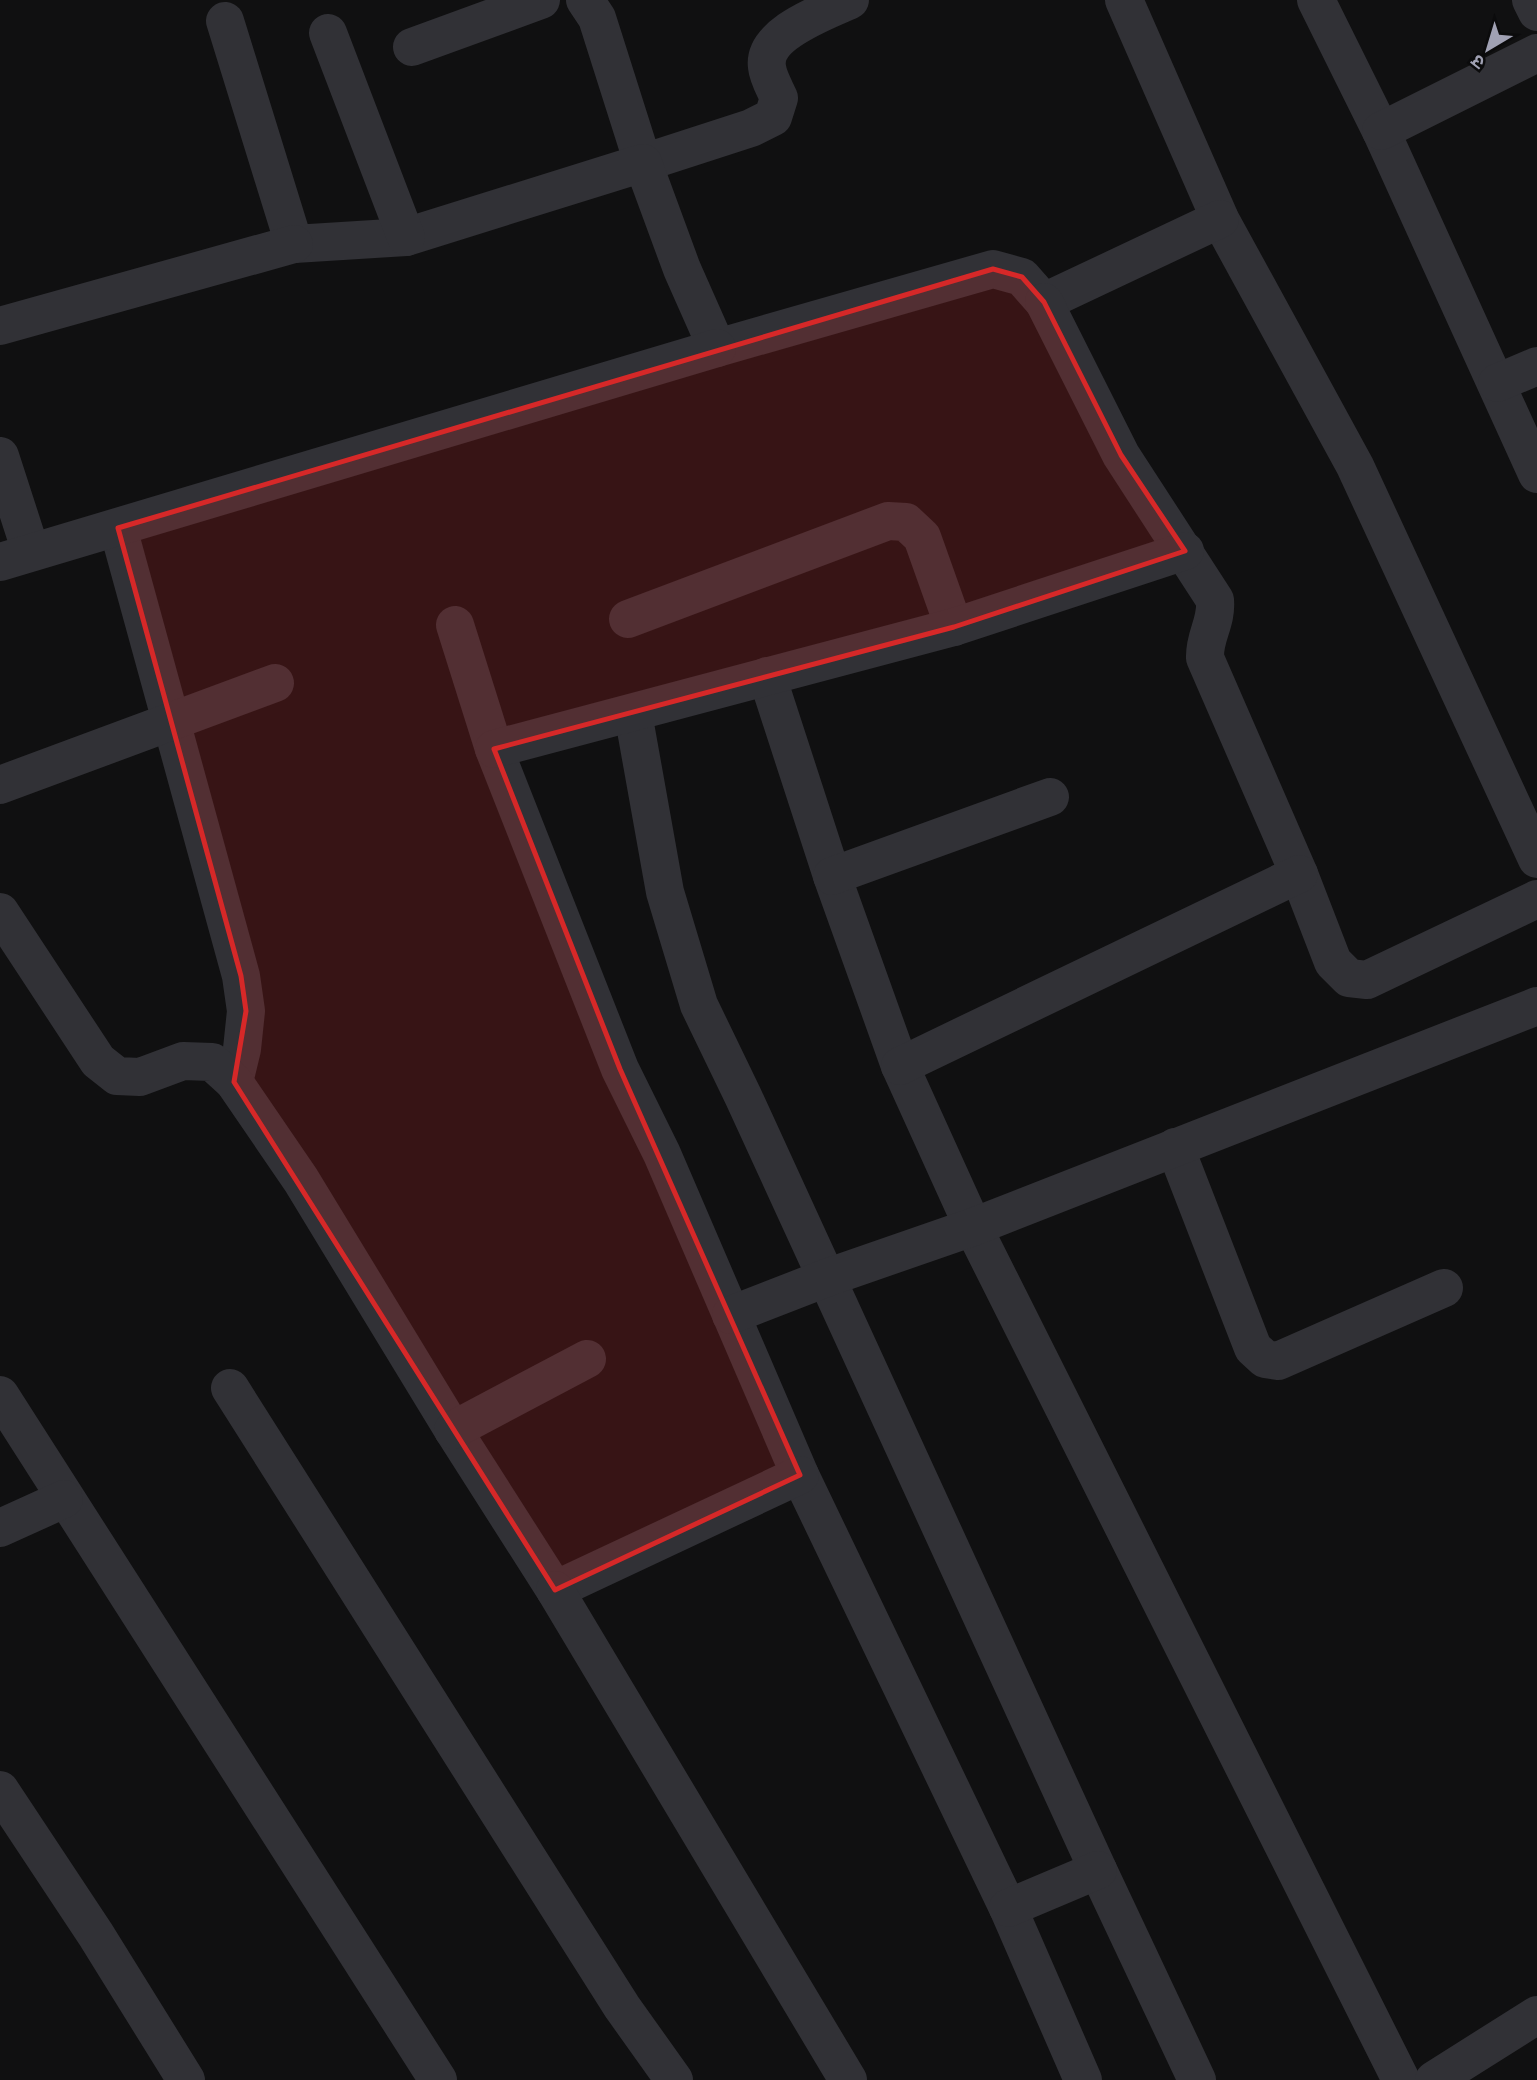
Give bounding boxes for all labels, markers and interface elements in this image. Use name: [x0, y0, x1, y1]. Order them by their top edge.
north arrow: [1453, 14, 1523, 84]
text: उ: [1465, 49, 1489, 75]

